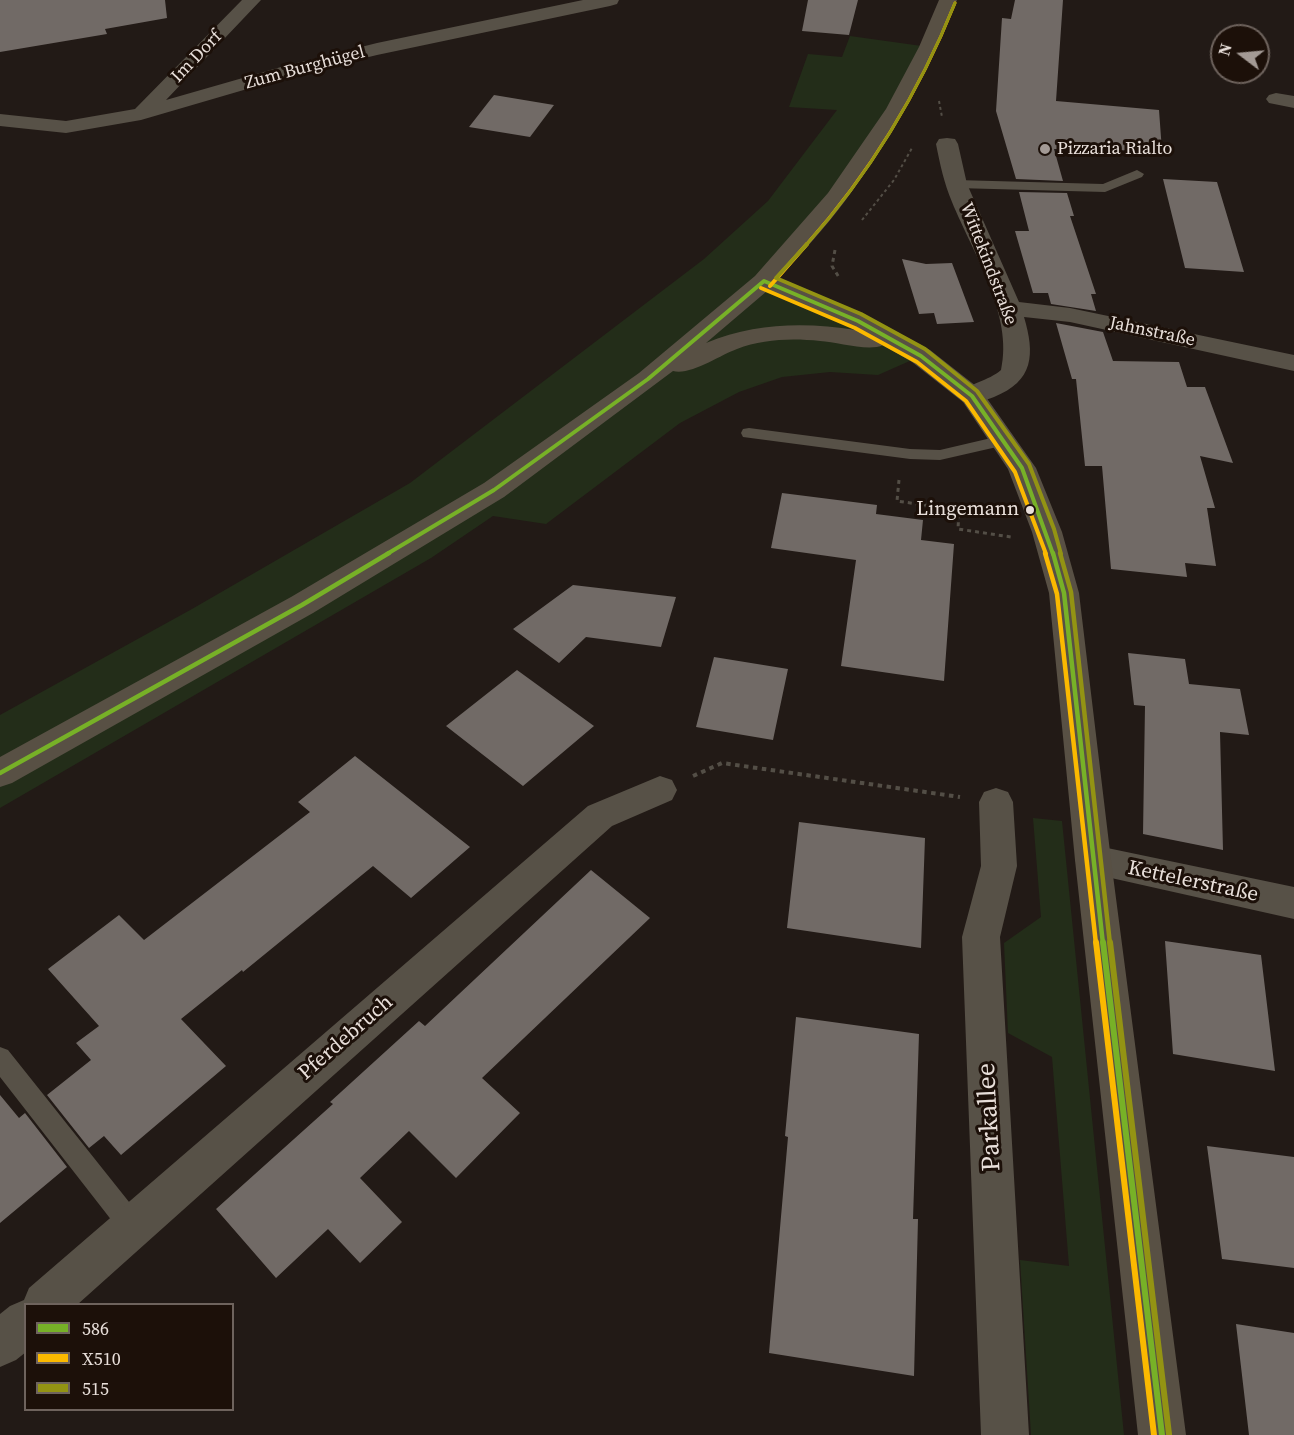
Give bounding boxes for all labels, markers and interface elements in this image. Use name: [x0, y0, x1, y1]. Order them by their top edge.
north arrow: [1210, 24, 1270, 84]
street label: Im Dorf: [167, 27, 227, 87]
text: N: [1212, 41, 1237, 58]
street label: Zum Burghügel: [243, 42, 367, 94]
place label: Pizzaria Rialto: [1057, 138, 1172, 160]
marker: Pizzaria Rialto: [1038, 142, 1052, 156]
street label: Wittekindstraße: [955, 200, 1021, 328]
street label: Jahnstraße: [1107, 312, 1197, 352]
place label: Lingemann: [916, 498, 1019, 522]
marker: Lingemann: [1024, 504, 1036, 516]
street label: Kettelerstraße: [1125, 856, 1261, 908]
street label: Pferdebruch: [294, 990, 398, 1086]
street label: Parkallee: [972, 1062, 1008, 1172]
legend: [24, 1303, 234, 1411]
text: 586: [82, 1316, 109, 1341]
text: X510: [82, 1346, 121, 1371]
text: 515: [82, 1376, 109, 1401]

